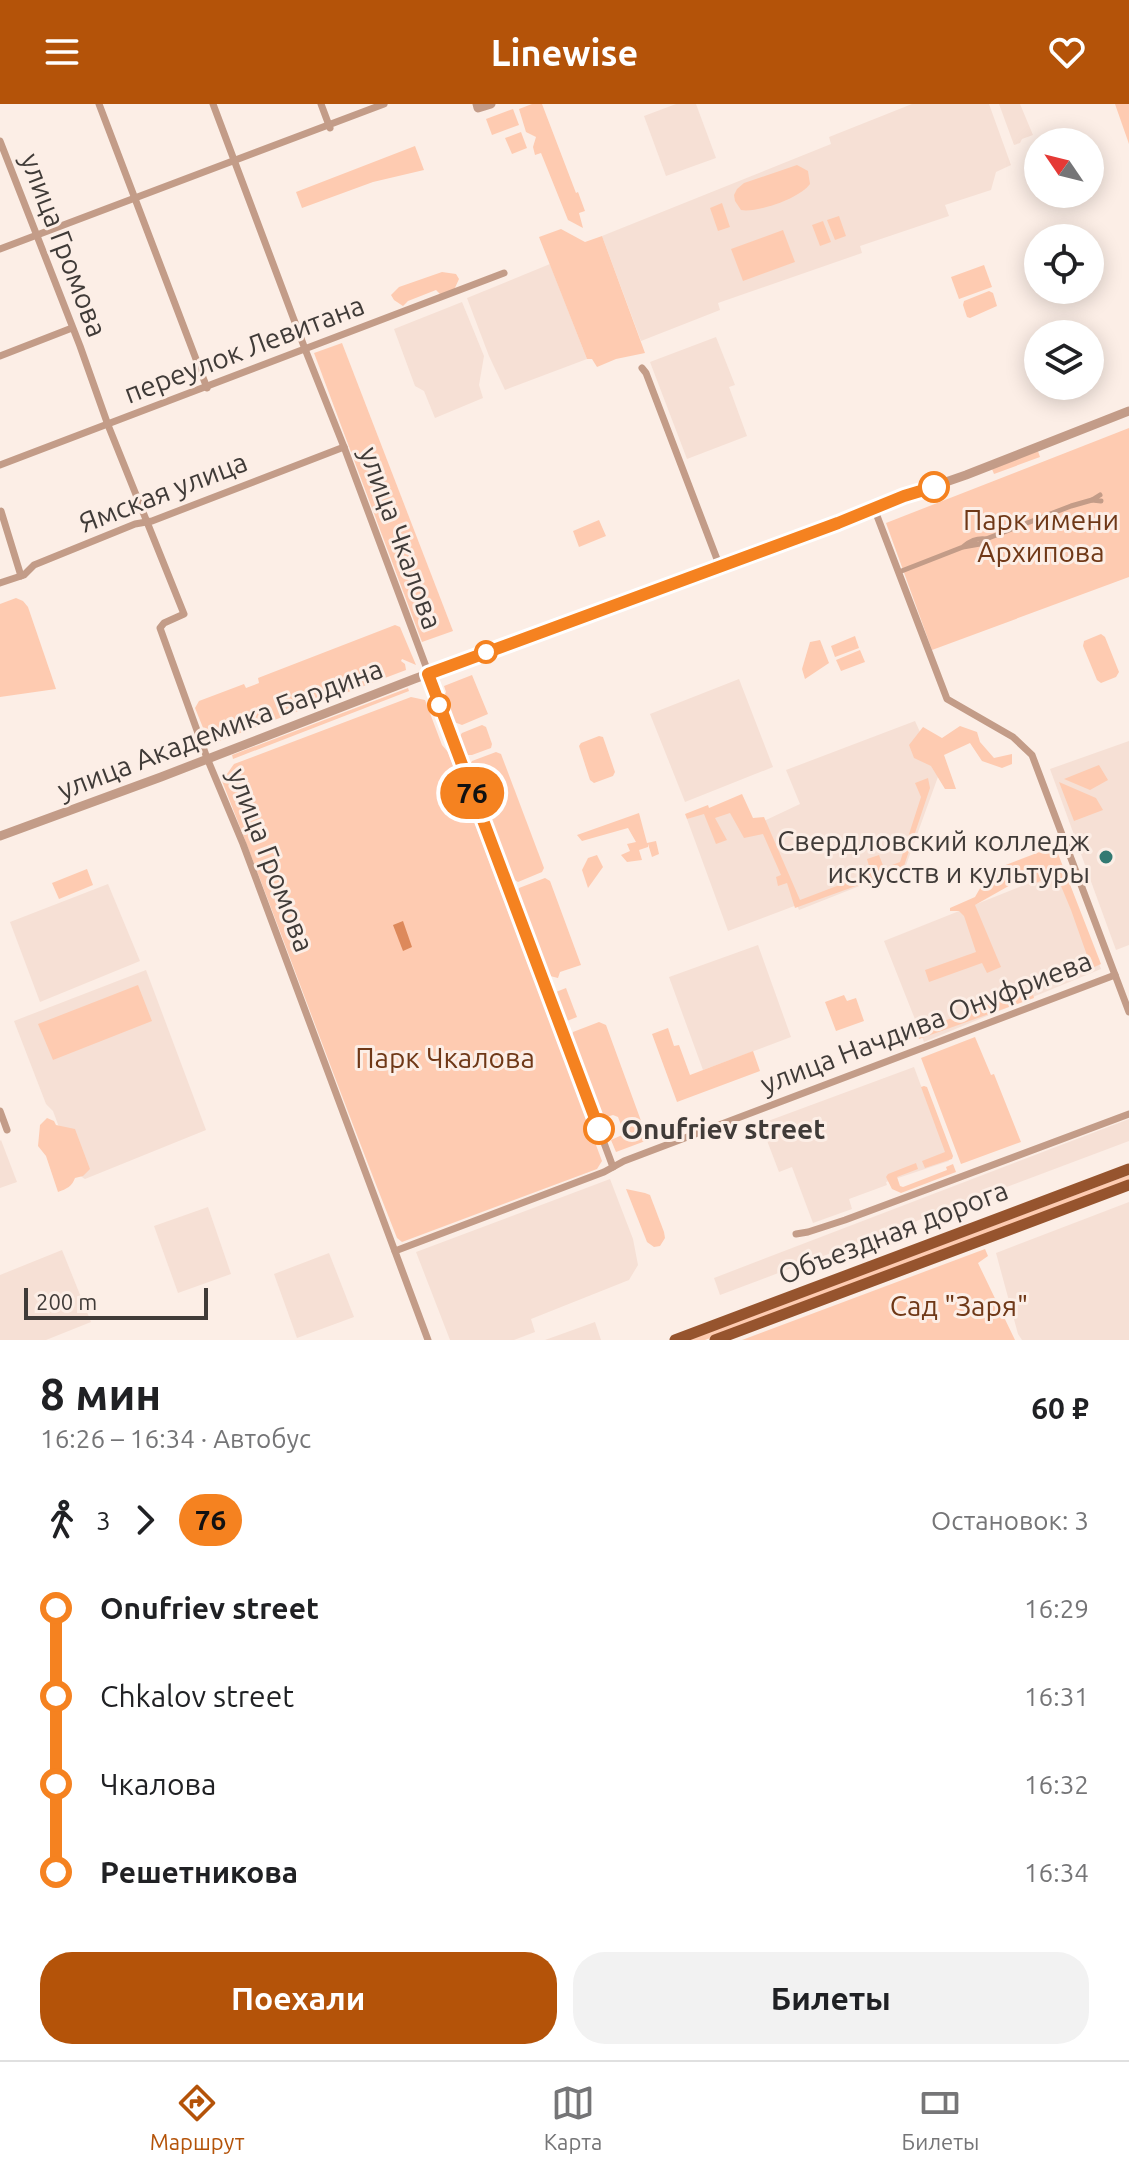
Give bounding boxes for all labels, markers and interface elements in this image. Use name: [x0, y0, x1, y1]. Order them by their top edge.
icon: menu: [40, 30, 84, 74]
icon: heart: [1045, 30, 1089, 74]
text: Linewise: [491, 32, 638, 73]
north arrow: [1024, 128, 1104, 208]
map controls: [1024, 128, 1104, 400]
street label: улица Громова: [15, 149, 114, 341]
button: locate: [1024, 224, 1104, 304]
street label: переулок Левитана: [120, 288, 368, 409]
button: layers: [1024, 320, 1104, 400]
street label: улица Чкалова: [354, 442, 449, 633]
street label: Ямская улица: [74, 445, 251, 538]
unlabelled marker: [919, 472, 949, 502]
park label: Парк имени Архипова: [963, 504, 1119, 567]
unlabelled marker: [475, 641, 497, 663]
street label: улица Академика Бардина: [53, 652, 387, 805]
unlabelled marker: [428, 694, 450, 716]
street label: улица Громова: [222, 764, 321, 956]
line badge: 76: [436, 767, 508, 819]
text: 76: [456, 777, 488, 808]
place label: Свердловский колледж искусств и культуры: [777, 825, 1090, 888]
marker: Свердловский колледж искусств и культуры: [1097, 848, 1115, 866]
street label: улица Начдива Онуфриева: [756, 944, 1096, 1099]
park label: Парк Чкалова: [355, 1042, 535, 1073]
place label: Onufriev street: [621, 1113, 825, 1144]
marker: Onufriev street: [584, 1114, 614, 1144]
street label: Объездная дорога: [774, 1173, 1012, 1290]
scale bar: [24, 1284, 208, 1320]
text: 200 m: [36, 1289, 97, 1314]
park label: Сад "Заря": [890, 1290, 1028, 1321]
text: 8 мин: [40, 1369, 161, 1418]
text: 60 ₽: [1031, 1391, 1089, 1425]
text: 16:26 – 16:34 · Автобус: [40, 1424, 311, 1453]
icon: walk: [40, 1498, 84, 1542]
icon: forward: [123, 1498, 167, 1542]
text: 76: [195, 1504, 226, 1535]
text: 3: [96, 1506, 111, 1535]
text: Остановок: 3: [931, 1506, 1089, 1535]
text: Onufriev street: [100, 1591, 319, 1625]
text: 16:29: [1024, 1594, 1089, 1623]
text: Chkalov street: [100, 1679, 294, 1713]
text: 16:31: [1024, 1682, 1089, 1711]
text: Чкалова: [100, 1767, 216, 1801]
text: 16:32: [1024, 1770, 1089, 1799]
text: Решетникова: [100, 1855, 298, 1889]
text: 16:34: [1024, 1858, 1089, 1887]
button: Поехали: [40, 1952, 557, 2044]
button: Билеты: [573, 1952, 1089, 2044]
tab: Маршрут: [150, 2081, 244, 2154]
tab: Карта: [544, 2081, 602, 2154]
tab: Билеты: [902, 2081, 979, 2154]

